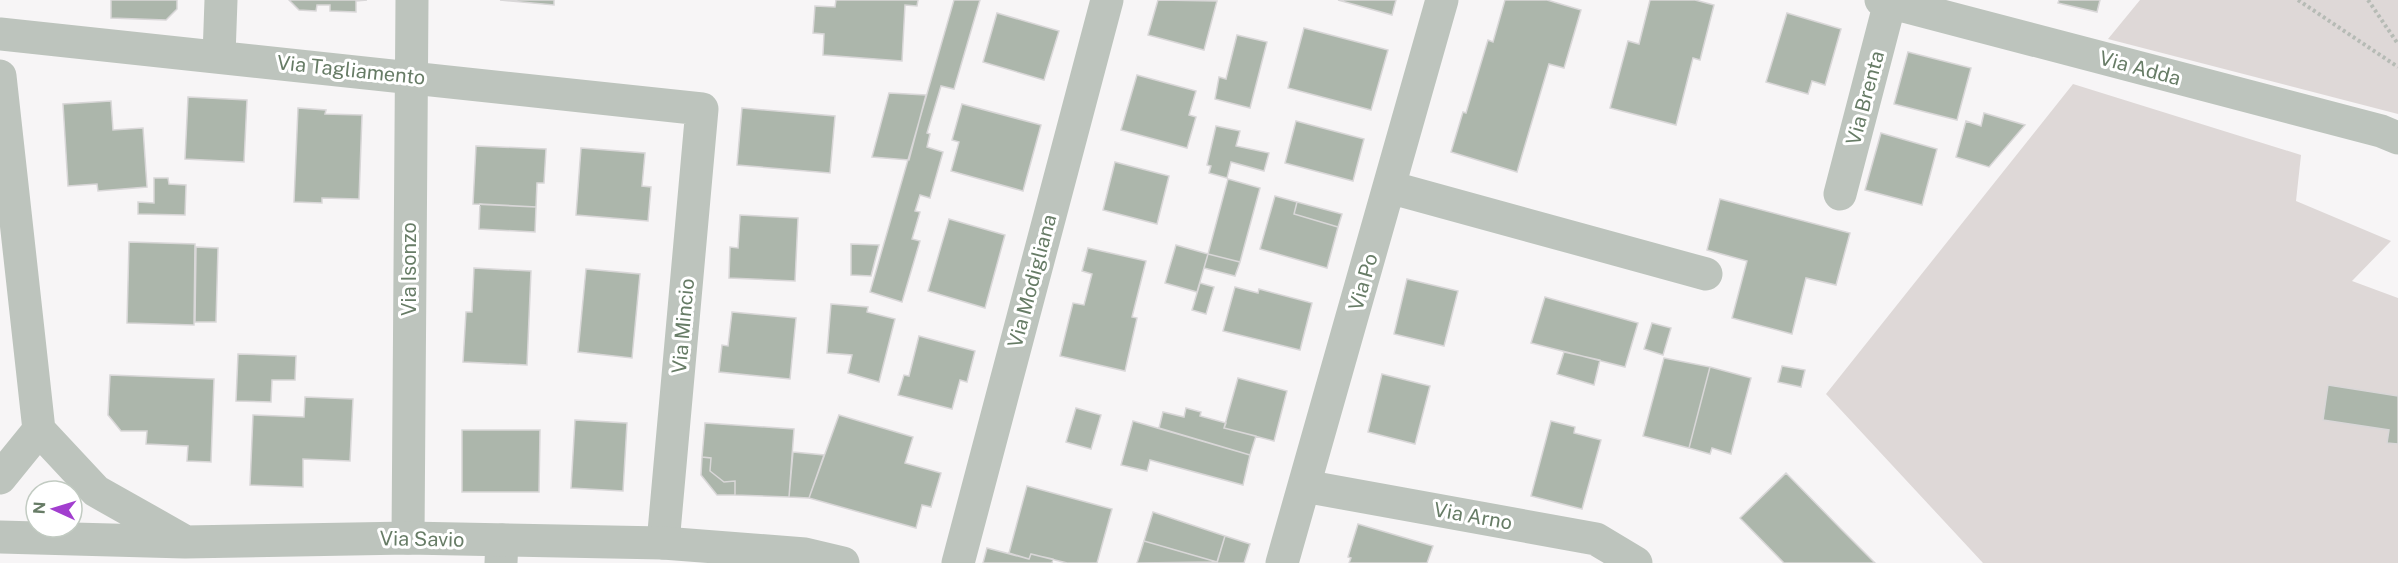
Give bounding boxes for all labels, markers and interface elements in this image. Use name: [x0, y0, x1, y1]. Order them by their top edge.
street label: Via Adda: [2097, 46, 2183, 90]
street label: Via Brenta: [1841, 48, 1889, 148]
street label: Via Tagliamento: [276, 50, 426, 90]
street label: Via Modigliana: [1003, 212, 1061, 350]
street label: Via Isonzo: [397, 222, 421, 316]
street label: Via Po: [1343, 251, 1383, 313]
street label: Via Mincio: [667, 277, 699, 375]
north arrow: [24, 479, 84, 539]
street label: Via Arno: [1432, 497, 1514, 535]
text: N: [30, 501, 49, 515]
street label: Via Savio: [379, 526, 465, 552]

